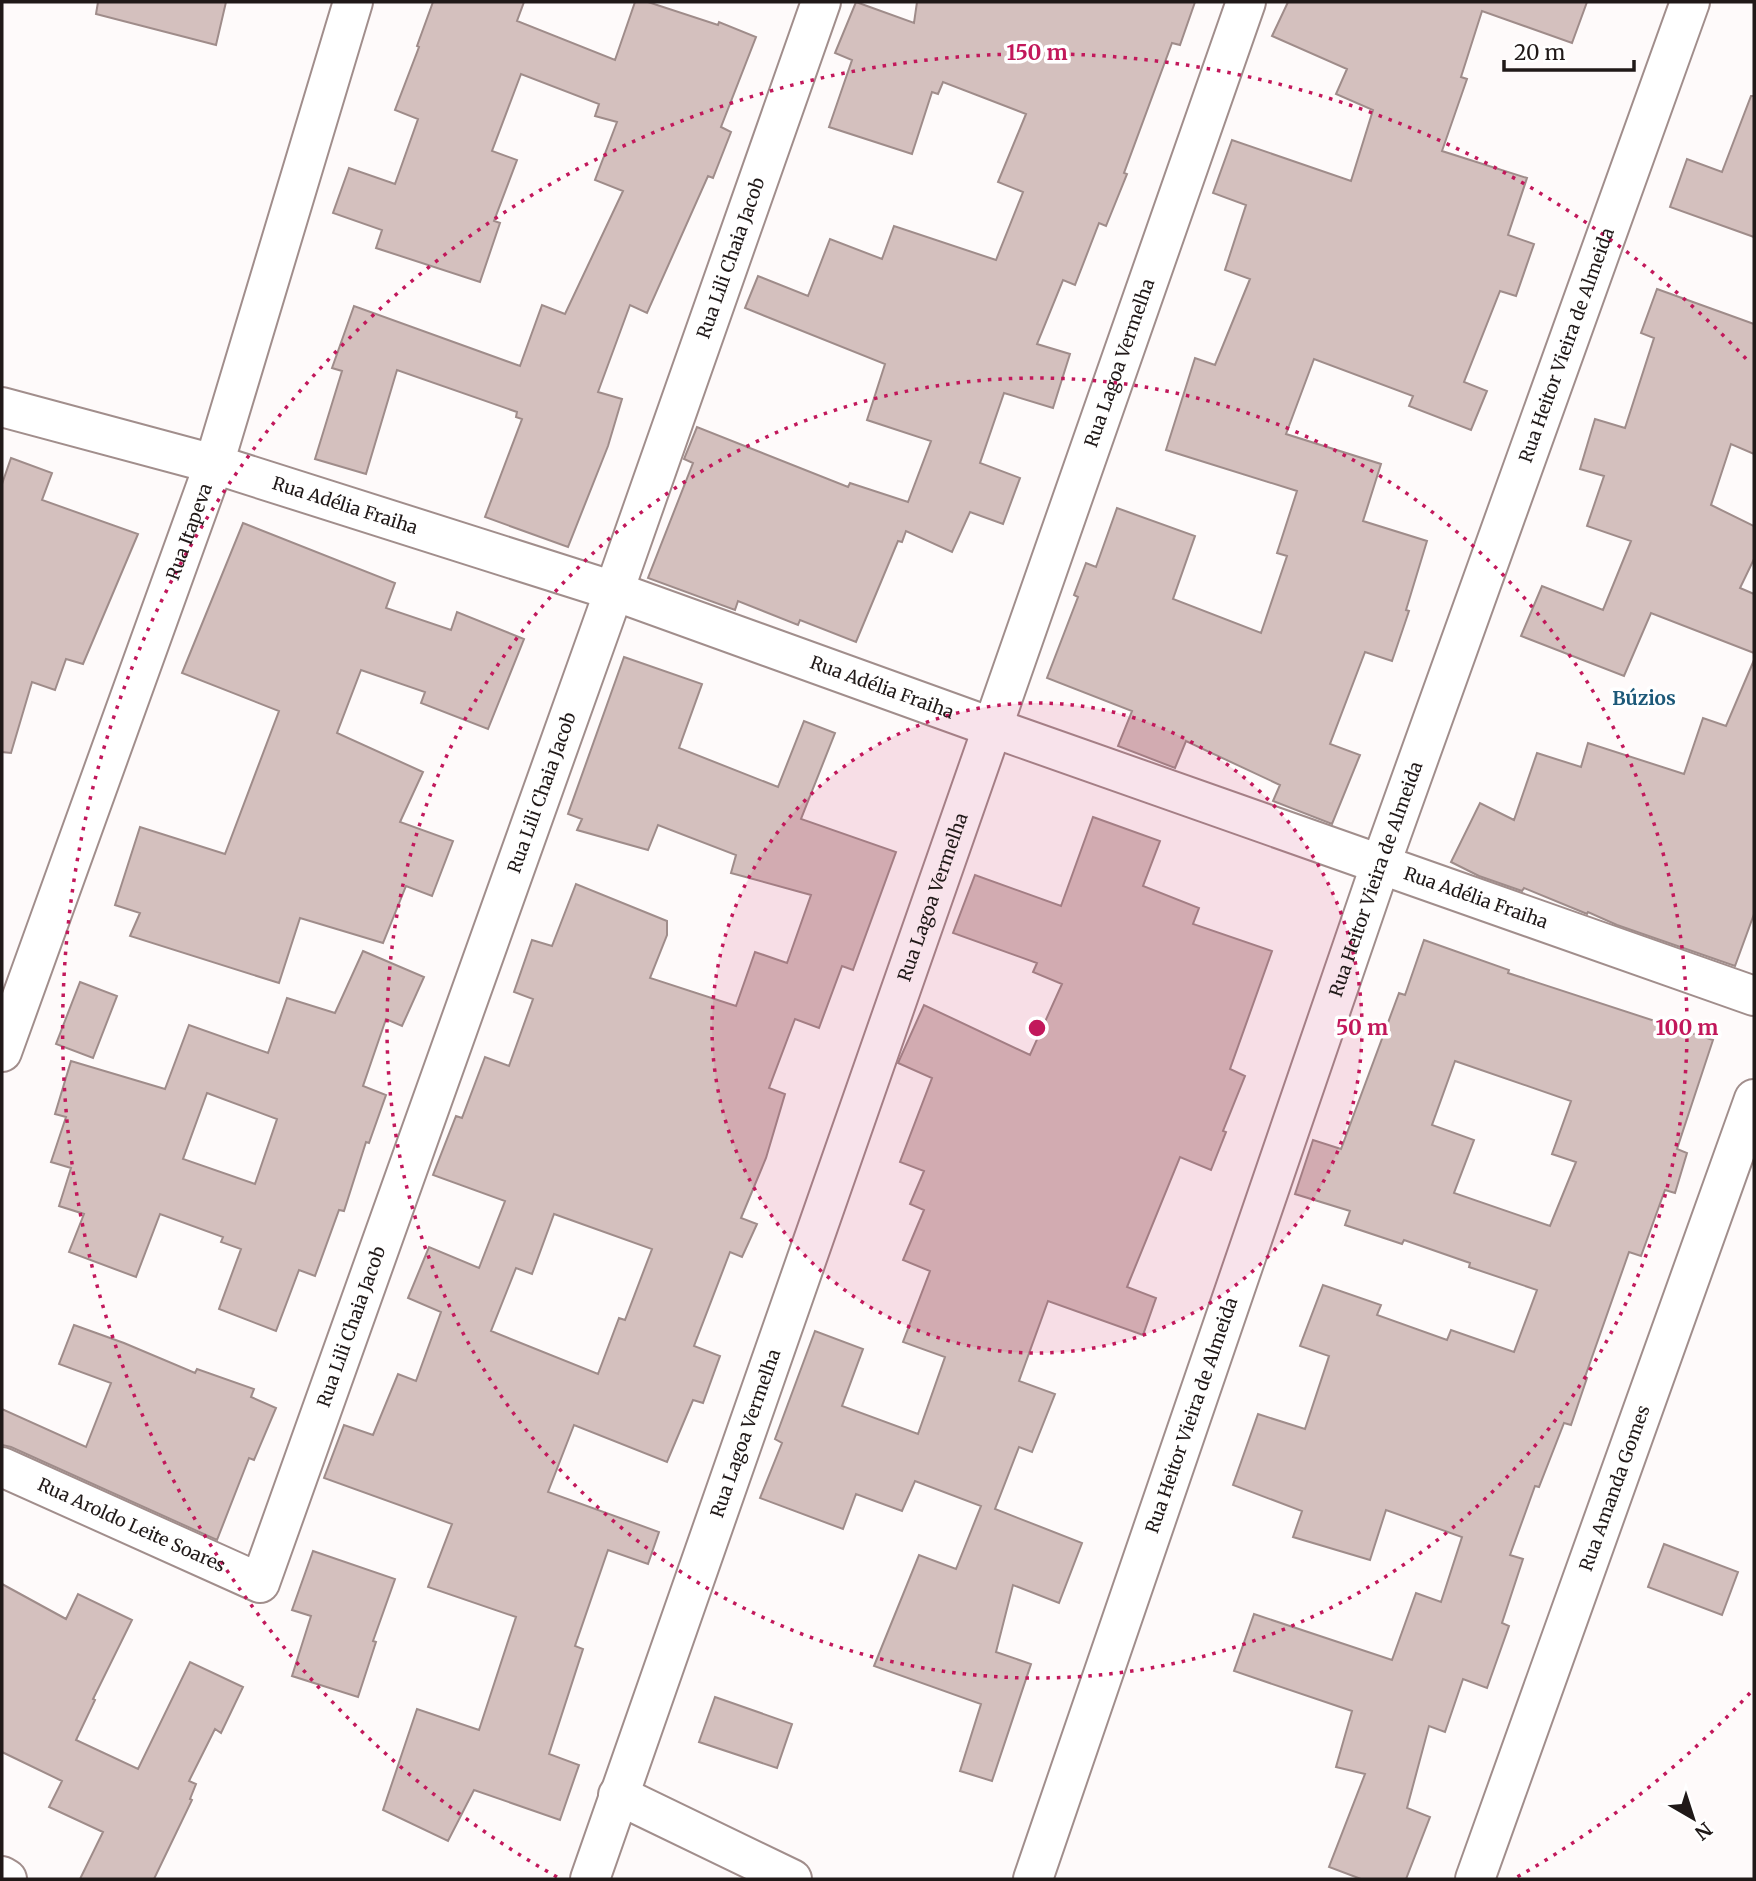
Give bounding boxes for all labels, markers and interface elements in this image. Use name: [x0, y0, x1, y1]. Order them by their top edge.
scale bar: [1504, 28, 1634, 72]
text: 150 m: [1006, 39, 1068, 66]
text: 20 m: [1514, 39, 1566, 66]
street label: Rua Lili Chaia Jacob: [692, 174, 770, 342]
street label: Rua Heitor Vieira de Almeida: [1514, 224, 1619, 466]
street label: Rua Lagoa Vermelha: [1079, 275, 1160, 450]
street label: Rua Adélia Fraiha: [270, 471, 421, 539]
street label: Rua Itapeva: [161, 480, 217, 583]
street label: Rua Adélia Fraiha: [807, 651, 957, 724]
district label: Búzios: [1612, 686, 1676, 710]
street label: Rua Lili Chaia Jacob: [502, 709, 581, 876]
street label: Rua Heitor Vieira de Almeida: [1324, 758, 1428, 1000]
street label: Rua Lagoa Vermelha: [893, 809, 973, 984]
street label: Rua Adélia Fraiha: [1401, 861, 1551, 934]
text: 50 m: [1336, 1014, 1388, 1041]
text: 100 m: [1656, 1014, 1718, 1041]
centre of rings: [1025, 1016, 1049, 1040]
street label: Rua Lili Chaia Jacob: [312, 1243, 390, 1410]
street label: Rua Heitor Vieira de Almeida: [1140, 1294, 1242, 1536]
street label: Rua Lagoa Vermelha: [705, 1346, 785, 1521]
street label: Rua Amanda Gomes: [1574, 1402, 1655, 1574]
street label: Rua Aroldo Leite Soares: [34, 1473, 229, 1577]
north arrow: [1658, 1783, 1728, 1853]
text: N: [1690, 1817, 1717, 1845]

